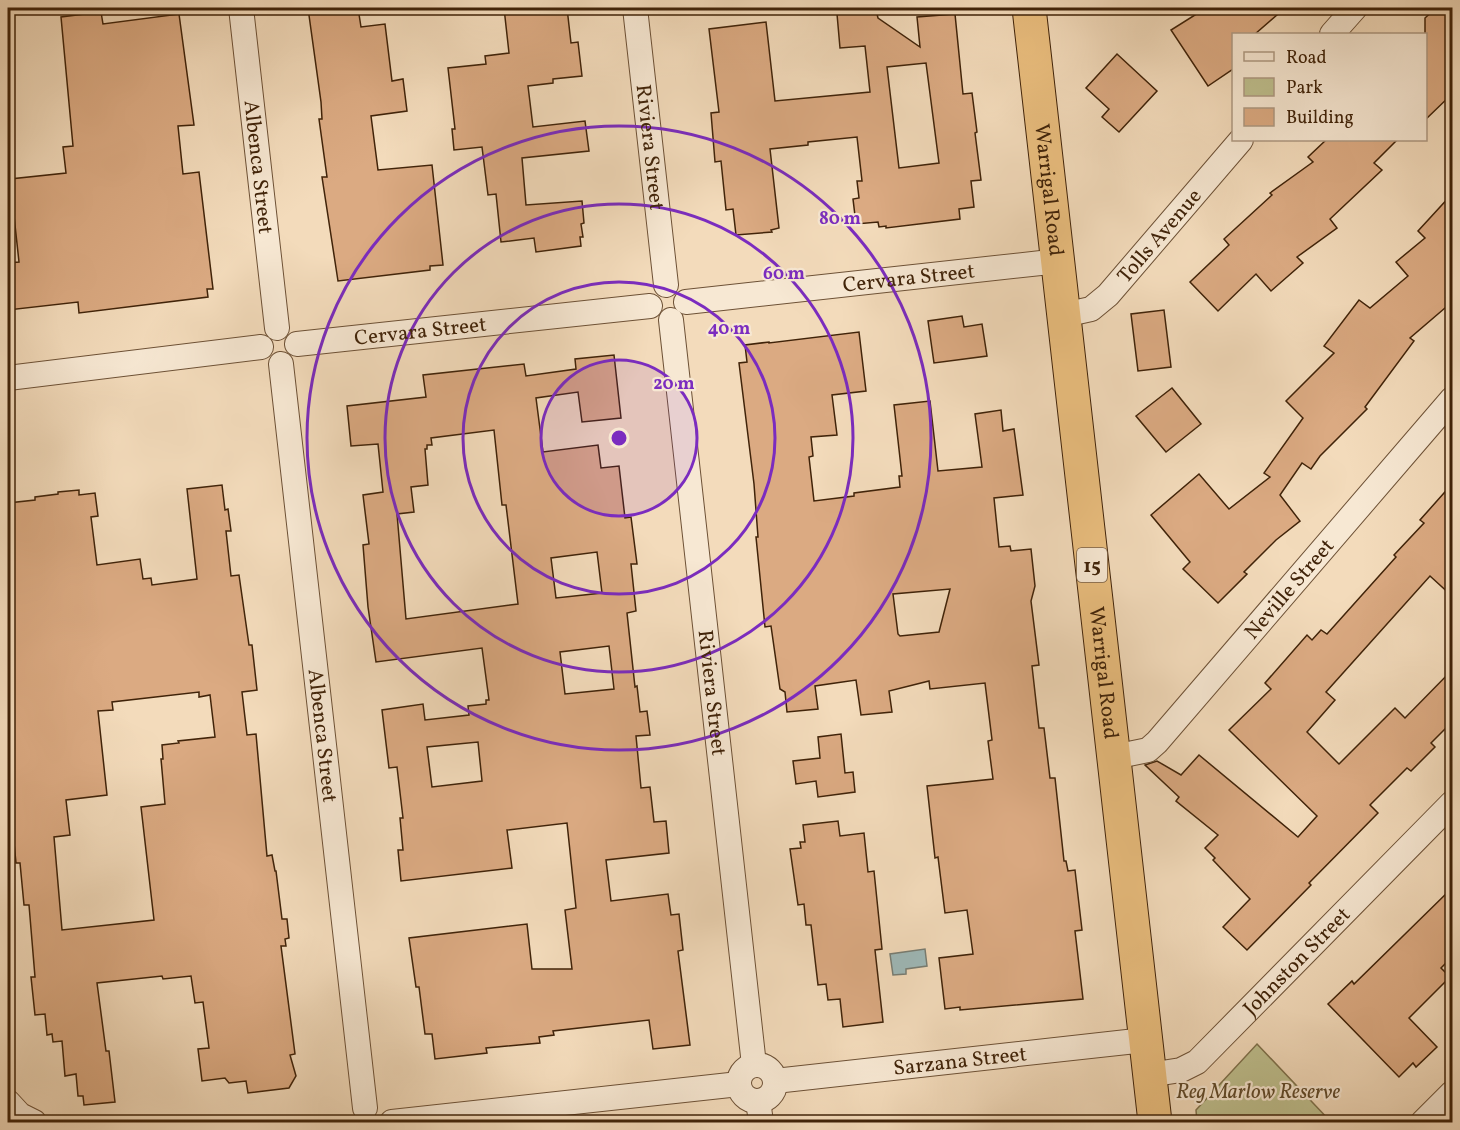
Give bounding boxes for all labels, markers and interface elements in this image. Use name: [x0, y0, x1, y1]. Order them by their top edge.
legend: [1232, 33, 1427, 141]
text: Road: [1286, 46, 1327, 71]
text: Park: [1286, 76, 1323, 101]
street label: Riviera Street: [628, 83, 671, 212]
street label: Albenca Street: [235, 99, 279, 235]
text: Building: [1286, 106, 1354, 131]
street label: Warrigal Road: [1026, 122, 1070, 258]
street label: Tolls Avenue: [1111, 183, 1209, 290]
text: 80 m: [819, 207, 861, 232]
street label: Cervara Street: [841, 257, 976, 301]
text: 60 m: [763, 262, 805, 287]
street label: Cervara Street: [353, 311, 488, 354]
text: 40 m: [708, 317, 750, 342]
text: 20 m: [653, 372, 695, 397]
centre of rings: [609, 428, 629, 448]
street label: Neville Street: [1238, 533, 1342, 646]
road number: 15: [1077, 548, 1107, 582]
street label: Warrigal Road: [1081, 605, 1125, 741]
street label: Riviera Street: [690, 628, 732, 757]
street label: Albenca Street: [300, 667, 343, 804]
street label: Johnston Street: [1237, 901, 1358, 1023]
street label: Sarzana Street: [892, 1040, 1028, 1084]
park label: Reg Marlow Reserve: [1176, 1078, 1340, 1107]

